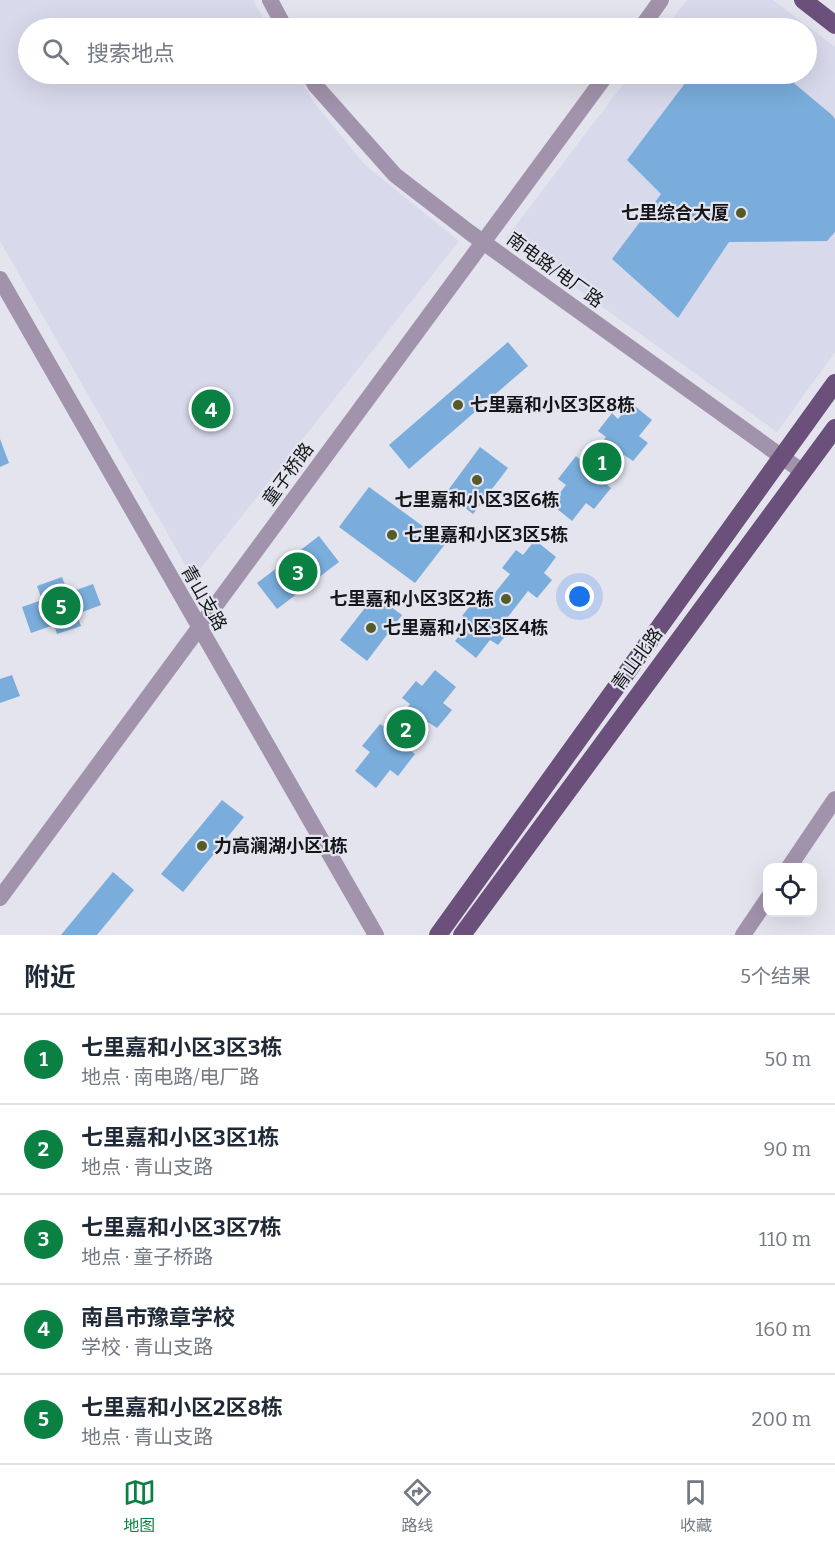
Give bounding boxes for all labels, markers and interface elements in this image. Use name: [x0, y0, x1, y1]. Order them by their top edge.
search box: [18, 18, 817, 84]
icon: search: [39, 35, 72, 68]
text: 搜索地点: [87, 40, 175, 67]
place label: 七里综合大厦: [621, 202, 729, 224]
marker: 七里综合大厦: [734, 206, 748, 220]
street label: 南电路/电厂路: [503, 228, 607, 312]
pin: 4: [192, 386, 230, 432]
place label: 七里嘉和小区3区8栋: [470, 394, 635, 416]
marker: 七里嘉和小区3区8栋: [451, 398, 465, 412]
street label: 童子桥路: [258, 438, 318, 510]
pin: 1: [582, 440, 622, 484]
marker: 七里嘉和小区3区6栋: [470, 473, 484, 487]
place label: 七里嘉和小区3区6栋: [394, 489, 560, 511]
place label: 七里嘉和小区3区5栋: [404, 524, 568, 546]
marker: 七里嘉和小区3区5栋: [385, 528, 399, 542]
pin: 3: [278, 550, 318, 594]
street label: 青山支路: [176, 561, 232, 635]
your location: [565, 582, 594, 611]
pin: 5: [42, 584, 80, 628]
place label: 七里嘉和小区3区2栋: [329, 588, 494, 610]
marker: 七里嘉和小区3区2栋: [499, 592, 513, 606]
place label: 七里嘉和小区3区4栋: [383, 617, 548, 639]
marker: 七里嘉和小区3区4栋: [364, 621, 378, 635]
street label: 青山北路: [607, 623, 667, 695]
pin: 2: [386, 706, 426, 752]
place label: 力高澜湖小区1栋: [214, 835, 348, 857]
marker: 力高澜湖小区1栋: [195, 839, 209, 853]
map controls: [763, 863, 817, 917]
button: locate: [763, 863, 817, 917]
text: 附近: [24, 962, 76, 993]
text: 5个结果: [740, 964, 811, 988]
text: 七里嘉和小区3区3栋: [81, 1034, 282, 1061]
text: 1: [39, 1047, 48, 1071]
text: 50 m: [764, 1047, 811, 1071]
text: 地点 · 南电路/电厂路: [81, 1065, 260, 1089]
text: 七里嘉和小区3区1栋: [81, 1124, 279, 1151]
text: 2: [38, 1137, 49, 1161]
text: 90 m: [763, 1137, 811, 1161]
text: 地点 · 青山支路: [81, 1155, 213, 1179]
text: 七里嘉和小区3区7栋: [81, 1214, 282, 1241]
text: 3: [38, 1227, 49, 1251]
text: 110 m: [759, 1227, 811, 1251]
text: 地点 · 童子桥路: [81, 1245, 213, 1269]
text: 南昌市豫章学校: [81, 1304, 235, 1331]
text: 4: [37, 1317, 50, 1341]
text: 160 m: [755, 1317, 811, 1341]
text: 学校 · 青山支路: [81, 1335, 213, 1359]
text: 七里嘉和小区2区8栋: [81, 1394, 283, 1421]
text: 5: [38, 1407, 49, 1431]
text: 200 m: [751, 1407, 811, 1431]
text: 地点 · 青山支路: [81, 1425, 213, 1449]
tab: 地图: [123, 1476, 156, 1536]
tab: 路线: [401, 1476, 434, 1536]
tab: 收藏: [679, 1476, 712, 1536]

